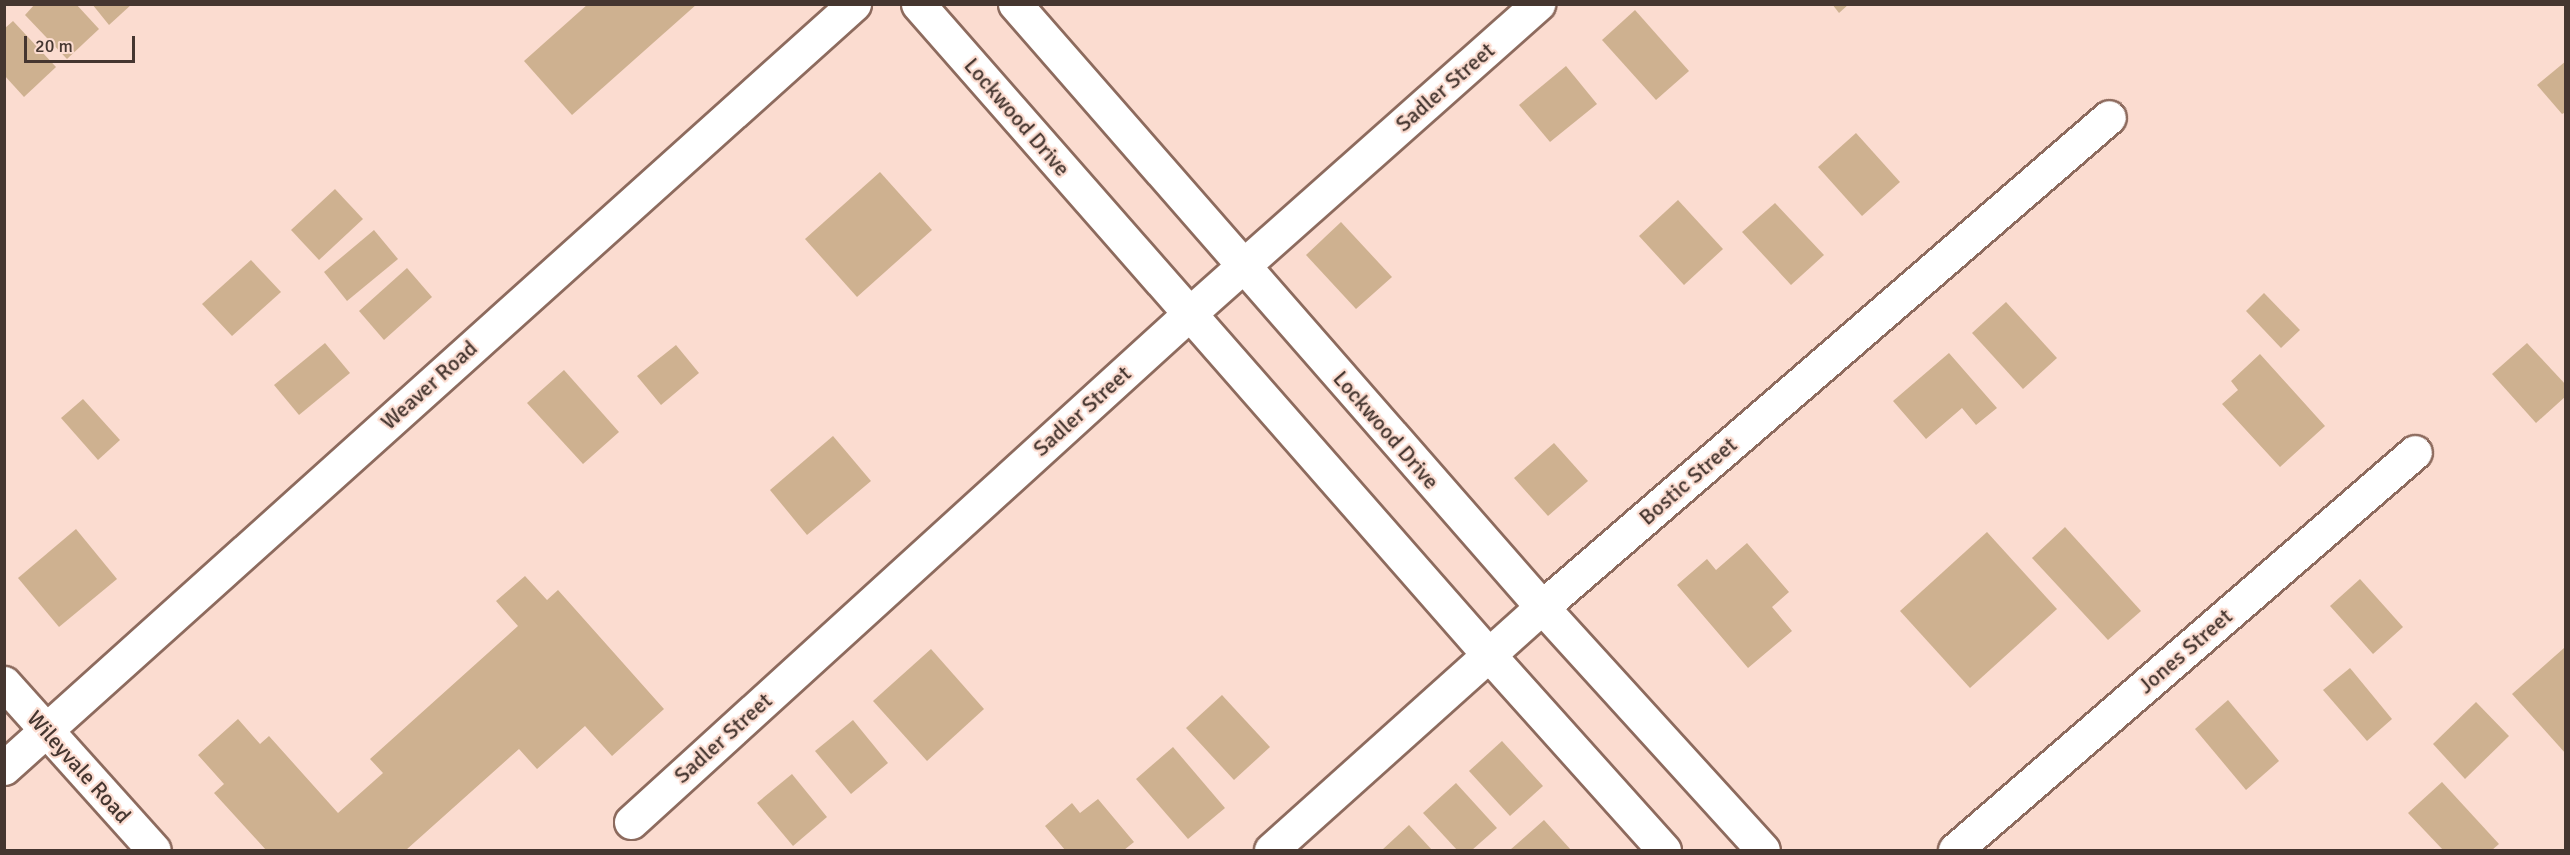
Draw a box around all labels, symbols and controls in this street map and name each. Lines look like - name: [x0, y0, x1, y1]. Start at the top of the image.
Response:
- scale bar: [27, 24, 138, 62]
- text: 20 m: [35, 35, 73, 57]
- street label: Sadler Street: [1390, 37, 1500, 137]
- street label: Lockwood Drive: [959, 53, 1075, 181]
- street label: Weaver Road: [375, 335, 483, 435]
- street label: Sadler Street: [1028, 360, 1136, 462]
- street label: Lockwood Drive: [1328, 366, 1444, 494]
- street label: Bostic Street: [1634, 431, 1742, 531]
- street label: Jones Street: [2133, 603, 2237, 699]
- street label: Sadler Street: [669, 687, 777, 789]
- street label: Wileyvale Road: [22, 705, 136, 829]

